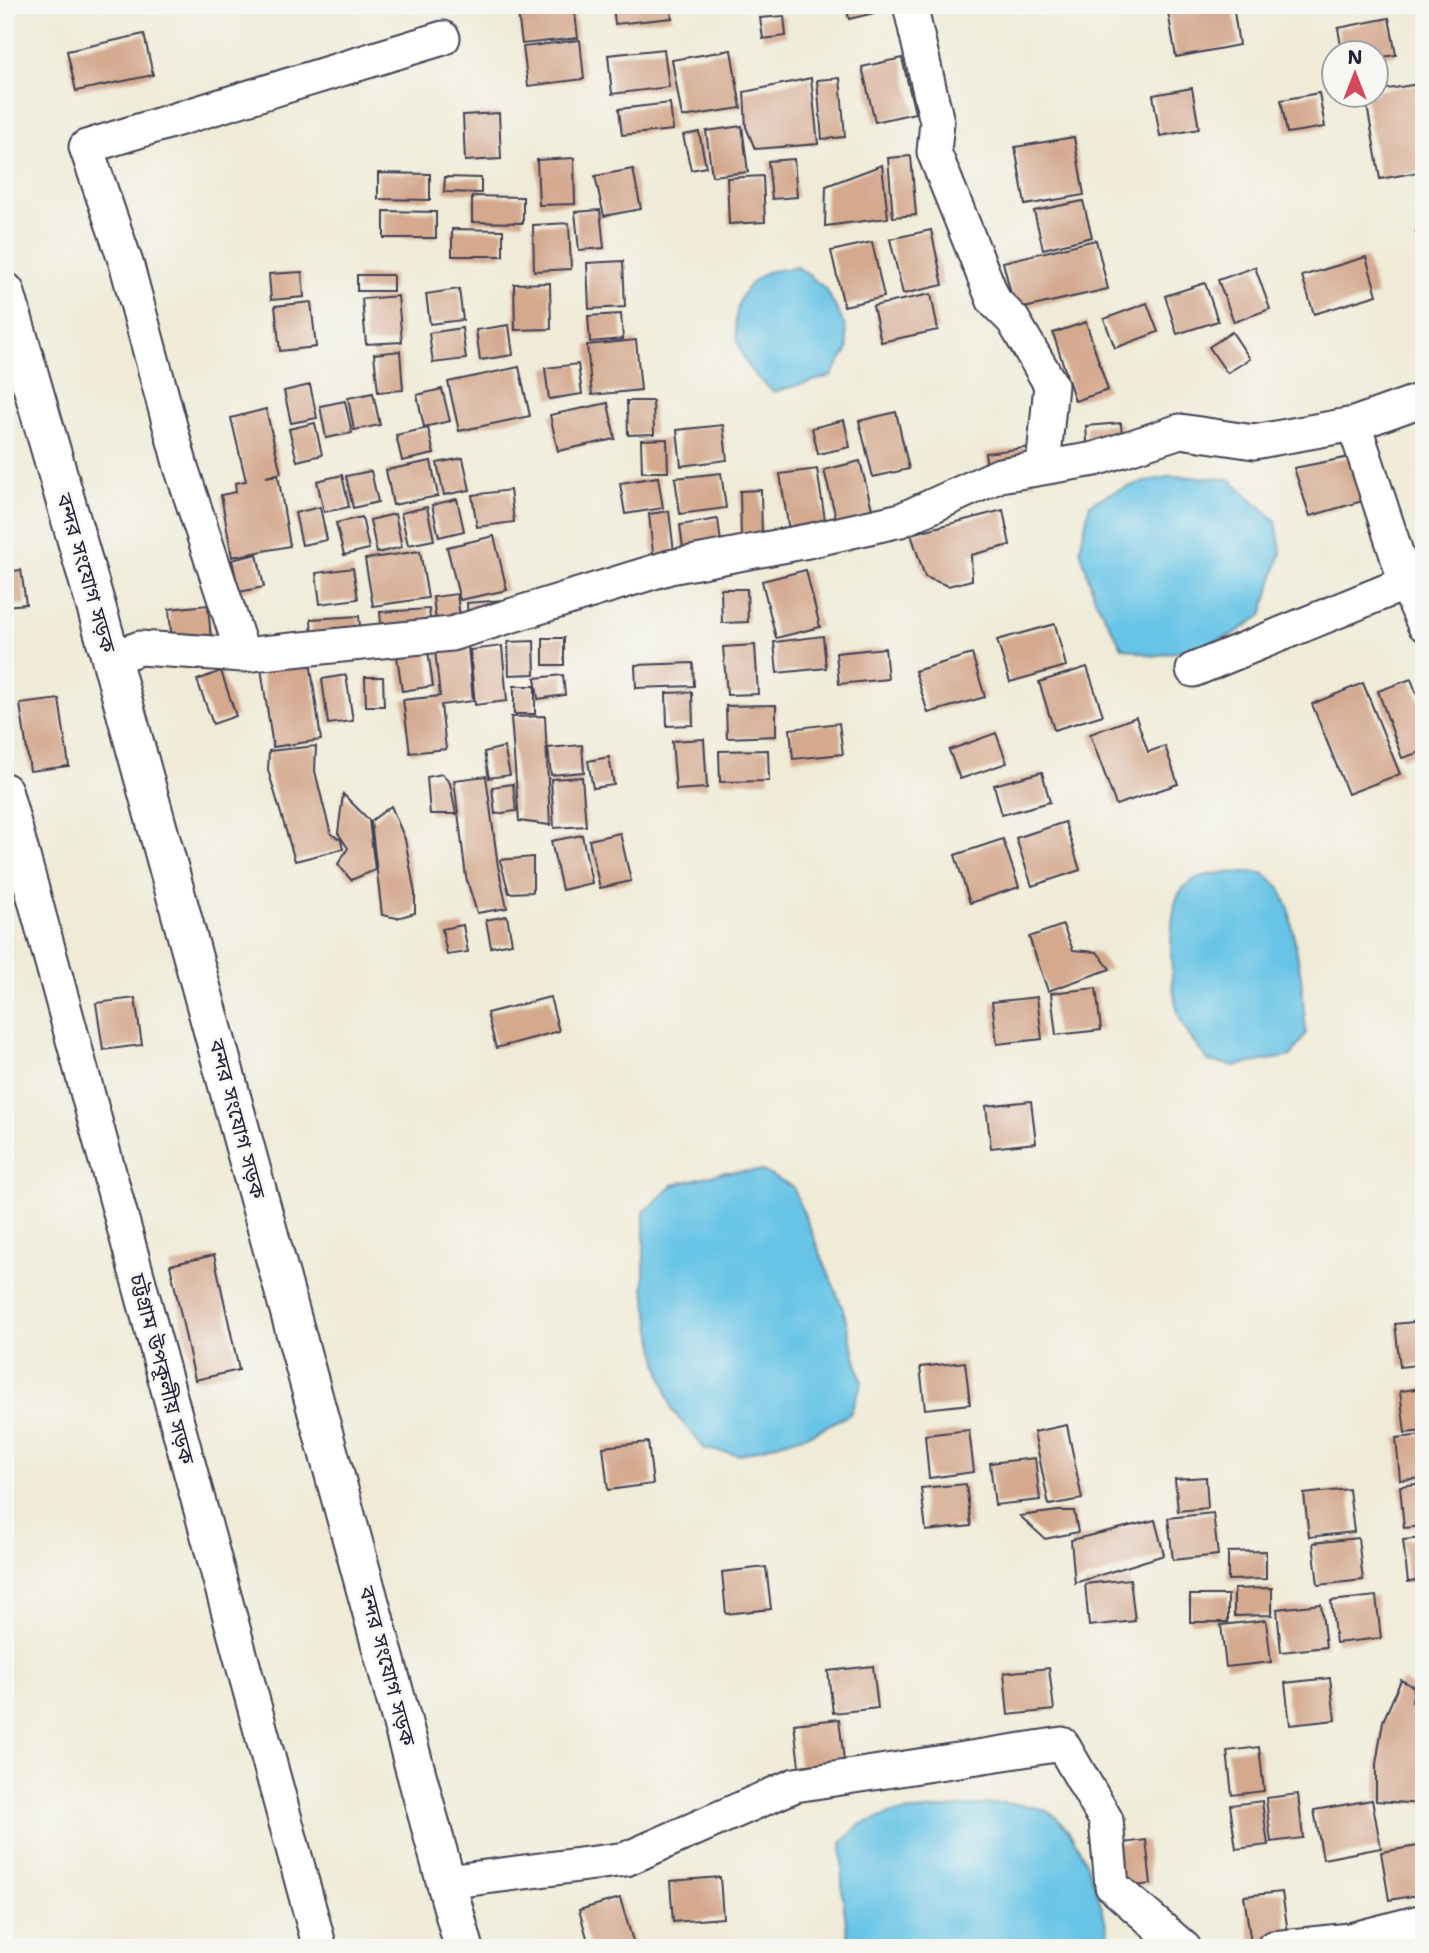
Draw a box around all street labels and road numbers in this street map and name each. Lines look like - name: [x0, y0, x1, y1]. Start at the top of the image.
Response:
- street label: বন্দর সংযোগ সড়ক: [50, 489, 122, 657]
- street label: বন্দর সংযোগ সড়ক: [202, 1035, 272, 1203]
- street label: চট্টগ্রাম উপকূলীয় সড়ক: [123, 1270, 201, 1469]
- street label: বন্দর সংযোগ সড়ক: [352, 1582, 422, 1750]

